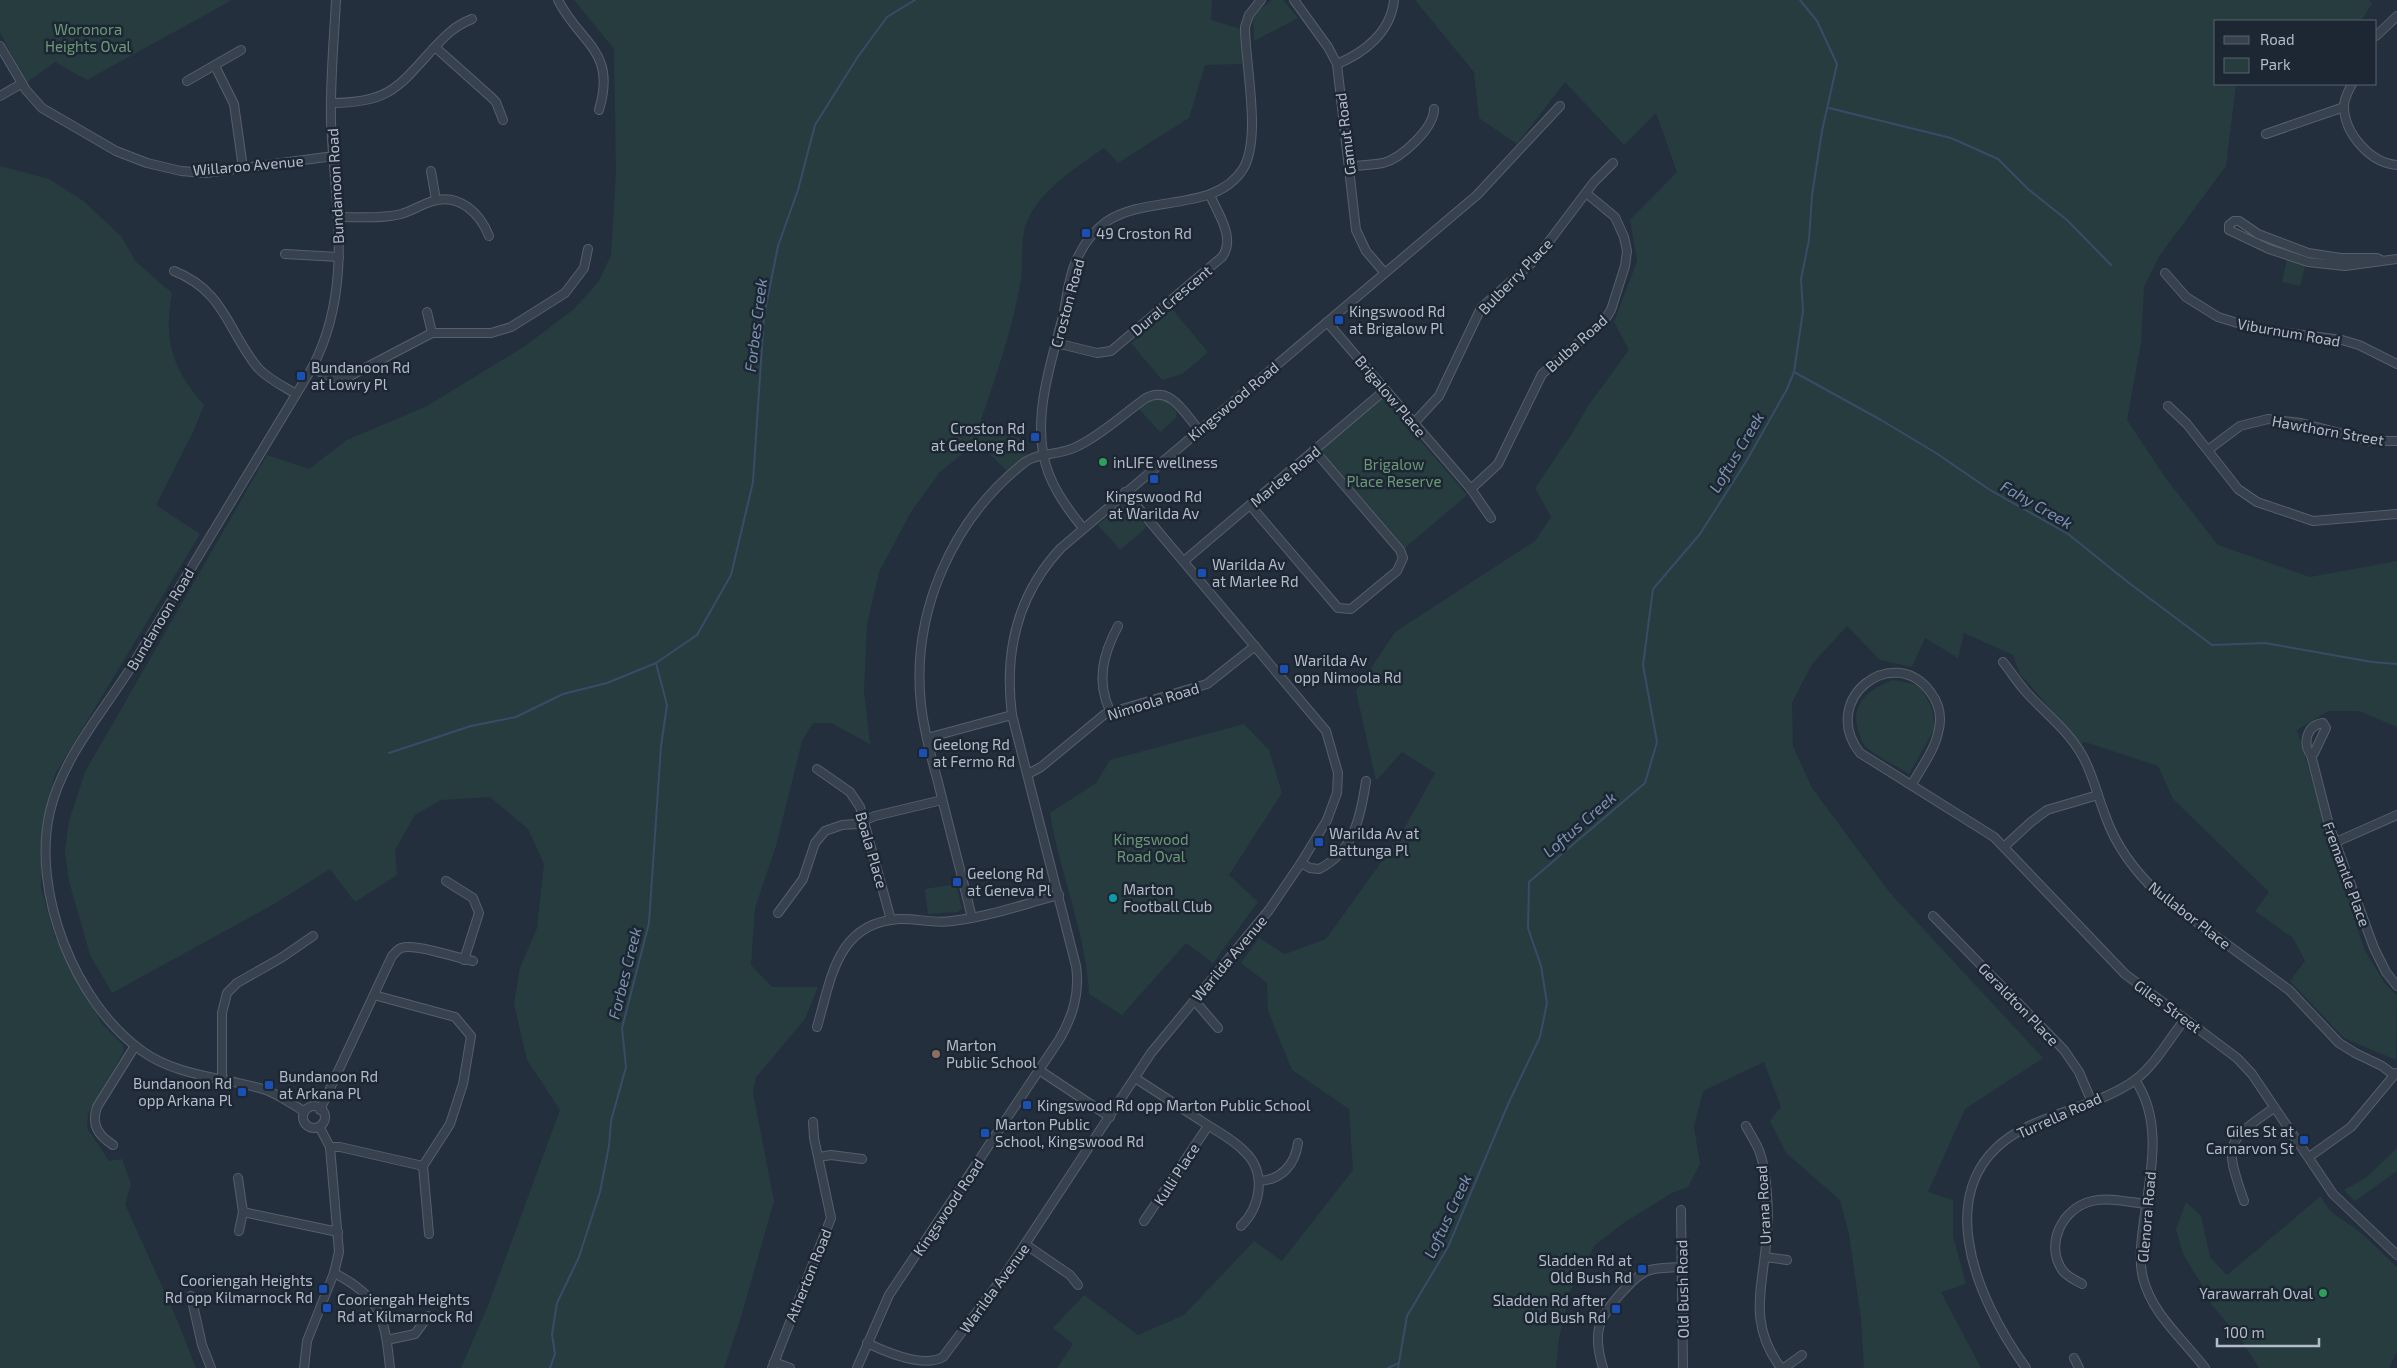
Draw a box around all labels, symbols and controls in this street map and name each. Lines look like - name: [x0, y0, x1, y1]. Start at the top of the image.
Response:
- park label: Woronora Heights Oval: [45, 20, 132, 55]
- legend: [2214, 20, 2377, 85]
- text: Road: [2260, 30, 2295, 48]
- text: Park: [2260, 55, 2291, 73]
- street label: Gamut Road: [1331, 92, 1359, 176]
- street label: Bundanoon Road: [323, 128, 347, 244]
- street label: Willaroo Avenue: [192, 151, 304, 179]
- place label: 49 Croston Rd: [1096, 224, 1192, 242]
- marker: 49 Croston Rd: [1080, 227, 1092, 239]
- street label: Bulberry Place: [1474, 234, 1556, 318]
- street label: Croston Road: [1046, 257, 1088, 349]
- street label: Dural Crescent: [1127, 261, 1215, 339]
- water label: Forbes Creek: [740, 277, 770, 373]
- place label: Kingswood Rd at Brigalow Pl: [1349, 302, 1445, 337]
- street label: Bulba Road: [1541, 311, 1611, 375]
- marker: Kingswood Rd at Brigalow Pl: [1333, 314, 1345, 326]
- street label: Viburnum Road: [2236, 314, 2342, 350]
- street label: Brigalow Place: [1352, 352, 1430, 440]
- place label: Bundanoon Rd at Lowry Pl: [311, 358, 410, 393]
- street label: Kingswood Road: [1184, 358, 1282, 444]
- marker: Bundanoon Rd at Lowry Pl: [295, 370, 307, 382]
- water label: Loftus Creek: [1705, 408, 1767, 496]
- street label: Hawthorn Street: [2271, 411, 2386, 449]
- place label: Croston Rd at Geelong Rd: [931, 419, 1025, 454]
- marker: Croston Rd at Geelong Rd: [1029, 431, 1041, 443]
- street label: Marlee Road: [1246, 442, 1324, 510]
- place label: inLIFE wellness: [1113, 453, 1218, 471]
- park label: Brigalow Place Reserve: [1346, 455, 1442, 490]
- marker: inLIFE wellness: [1097, 456, 1109, 468]
- marker: Kingswood Rd at Warilda Av: [1148, 473, 1160, 485]
- water label: Fahy Creek: [1997, 476, 2076, 533]
- place label: Kingswood Rd at Warilda Av: [1106, 487, 1202, 522]
- place label: Warilda Av at Marlee Rd: [1212, 555, 1298, 590]
- street label: Bundanoon Road: [122, 565, 198, 673]
- marker: Warilda Av at Marlee Rd: [1196, 567, 1208, 579]
- place label: Warilda Av opp Nimoola Rd: [1294, 651, 1402, 686]
- marker: Warilda Av opp Nimoola Rd: [1278, 663, 1290, 675]
- street label: Nimoola Road: [1105, 678, 1201, 724]
- place label: Geelong Rd at Fermo Rd: [933, 735, 1015, 770]
- marker: Geelong Rd at Fermo Rd: [917, 747, 929, 759]
- water label: Loftus Creek: [1539, 787, 1619, 861]
- street label: Boala Place: [852, 810, 892, 890]
- street label: Fremantle Place: [2320, 819, 2374, 929]
- place label: Warilda Av at Battunga Pl: [1329, 824, 1420, 859]
- park label: Kingswood Road Oval: [1113, 830, 1189, 865]
- marker: Warilda Av at Battunga Pl: [1313, 836, 1325, 848]
- place label: Geelong Rd at Geneva Pl: [967, 864, 1052, 899]
- marker: Geelong Rd at Geneva Pl: [951, 876, 963, 888]
- street label: Nullabor Place: [2145, 877, 2235, 953]
- place label: Marton Football Club: [1123, 880, 1212, 915]
- marker: Marton Football Club: [1107, 892, 1119, 904]
- street label: Warilda Avenue: [1188, 911, 1270, 1005]
- water label: Forbes Creek: [603, 925, 645, 1021]
- street label: Geraldton Place: [1975, 959, 2063, 1049]
- street label: Giles Street: [2131, 976, 2205, 1036]
- place label: Marton Public School: [946, 1036, 1037, 1071]
- marker: Marton Public School: [930, 1048, 942, 1060]
- place label: Bundanoon Rd at Arkana Pl: [279, 1067, 378, 1102]
- place label: Bundanoon Rd opp Arkana Pl: [133, 1074, 233, 1109]
- marker: Bundanoon Rd at Arkana Pl: [263, 1079, 275, 1091]
- marker: Bundanoon Rd opp Arkana Pl: [236, 1086, 248, 1098]
- street label: Turrella Road: [2014, 1088, 2104, 1142]
- place label: Kingswood Rd opp Marton Public School: [1037, 1096, 1311, 1114]
- marker: Kingswood Rd opp Marton Public School: [1021, 1099, 1033, 1111]
- place label: Marton Public School, Kingswood Rd: [995, 1115, 1144, 1150]
- place label: Giles St at Carnarvon St: [2206, 1122, 2294, 1157]
- marker: Marton Public School, Kingswood Rd: [979, 1127, 991, 1139]
- marker: Giles St at Carnarvon St: [2298, 1134, 2310, 1146]
- street label: Kulli Place: [1149, 1140, 1203, 1208]
- street label: Kingswood Road: [909, 1155, 987, 1259]
- street label: Urana Road: [1752, 1165, 1774, 1245]
- water label: Loftus Creek: [1419, 1171, 1475, 1261]
- street label: Glenora Road: [2133, 1171, 2159, 1263]
- street label: Atherton Road: [781, 1226, 835, 1324]
- street label: Warilda Avenue: [955, 1240, 1033, 1336]
- street label: Old Bush Road: [1672, 1240, 1692, 1338]
- place label: Sladden Rd at Old Bush Rd: [1538, 1251, 1632, 1286]
- marker: Sladden Rd at Old Bush Rd: [1636, 1263, 1648, 1275]
- place label: Cooriengah Heights Rd opp Kilmarnock Rd: [165, 1271, 313, 1306]
- marker: Cooriengah Heights Rd opp Kilmarnock Rd: [317, 1283, 329, 1295]
- place label: Yarawarrah Oval: [2199, 1284, 2314, 1302]
- marker: Yarawarrah Oval: [2317, 1287, 2329, 1299]
- place label: Cooriengah Heights Rd at Kilmarnock Rd: [337, 1290, 473, 1325]
- place label: Sladden Rd after Old Bush Rd: [1493, 1291, 1606, 1326]
- marker: Cooriengah Heights Rd at Kilmarnock Rd: [321, 1302, 333, 1314]
- marker: Sladden Rd after Old Bush Rd: [1610, 1303, 1622, 1315]
- scale bar: [2217, 1316, 2320, 1348]
- text: 100 m: [2224, 1323, 2265, 1341]

